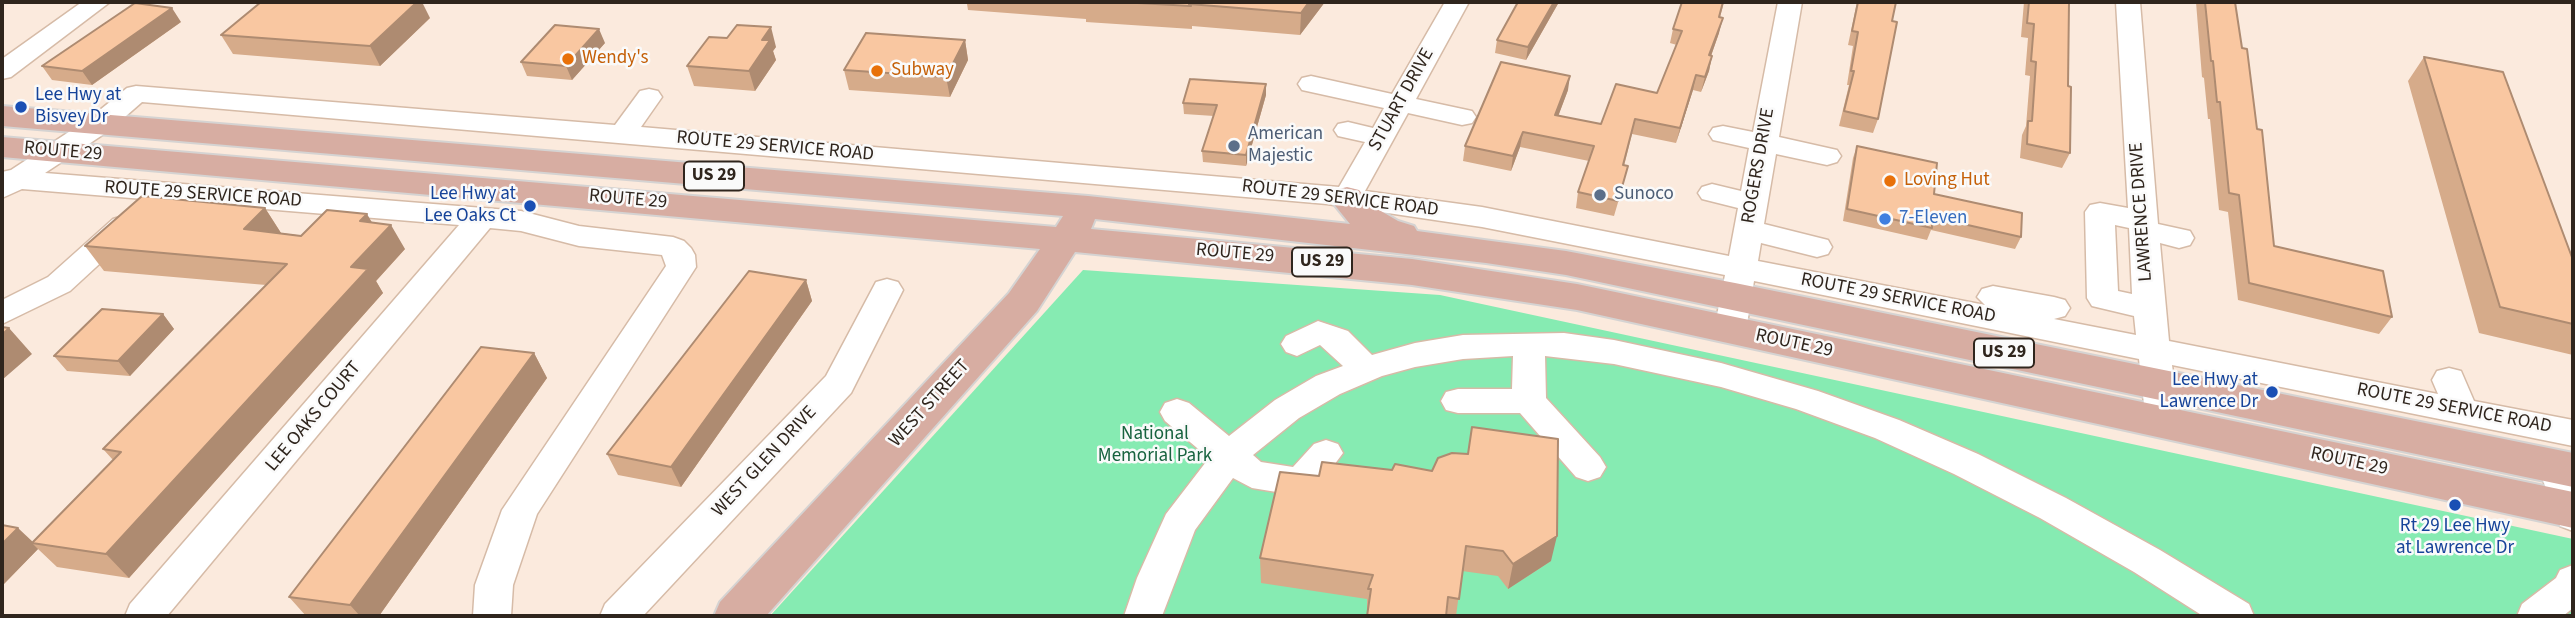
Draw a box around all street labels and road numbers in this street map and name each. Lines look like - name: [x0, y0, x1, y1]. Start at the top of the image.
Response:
- street label: STUART DRIVE: [1364, 45, 1440, 155]
- street label: ROGERS DRIVE: [1738, 106, 1780, 226]
- street label: ROUTE 29 SERVICE ROAD: [675, 127, 875, 167]
- street label: ROUTE 29: [23, 137, 103, 167]
- street label: LAWRENCE DRIVE: [2126, 142, 2158, 282]
- road number: US 29: [684, 162, 744, 190]
- street label: ROUTE 29 SERVICE ROAD: [1240, 176, 1440, 222]
- street label: ROUTE 29 SERVICE ROAD: [103, 177, 303, 213]
- street label: ROUTE 29: [588, 185, 668, 215]
- street label: ROUTE 29: [1195, 239, 1275, 269]
- road number: US 29: [1292, 248, 1352, 276]
- street label: ROUTE 29 SERVICE ROAD: [1799, 269, 1997, 329]
- street label: ROUTE 29: [1753, 325, 1835, 363]
- road number: US 29: [1974, 338, 2034, 368]
- street label: WEST STREET: [885, 356, 975, 452]
- street label: LEE OAKS COURT: [261, 357, 367, 477]
- street label: ROUTE 29 SERVICE ROAD: [2355, 379, 2553, 439]
- street label: WEST GLEN DRIVE: [708, 402, 822, 522]
- street label: ROUTE 29: [2308, 443, 2390, 481]

